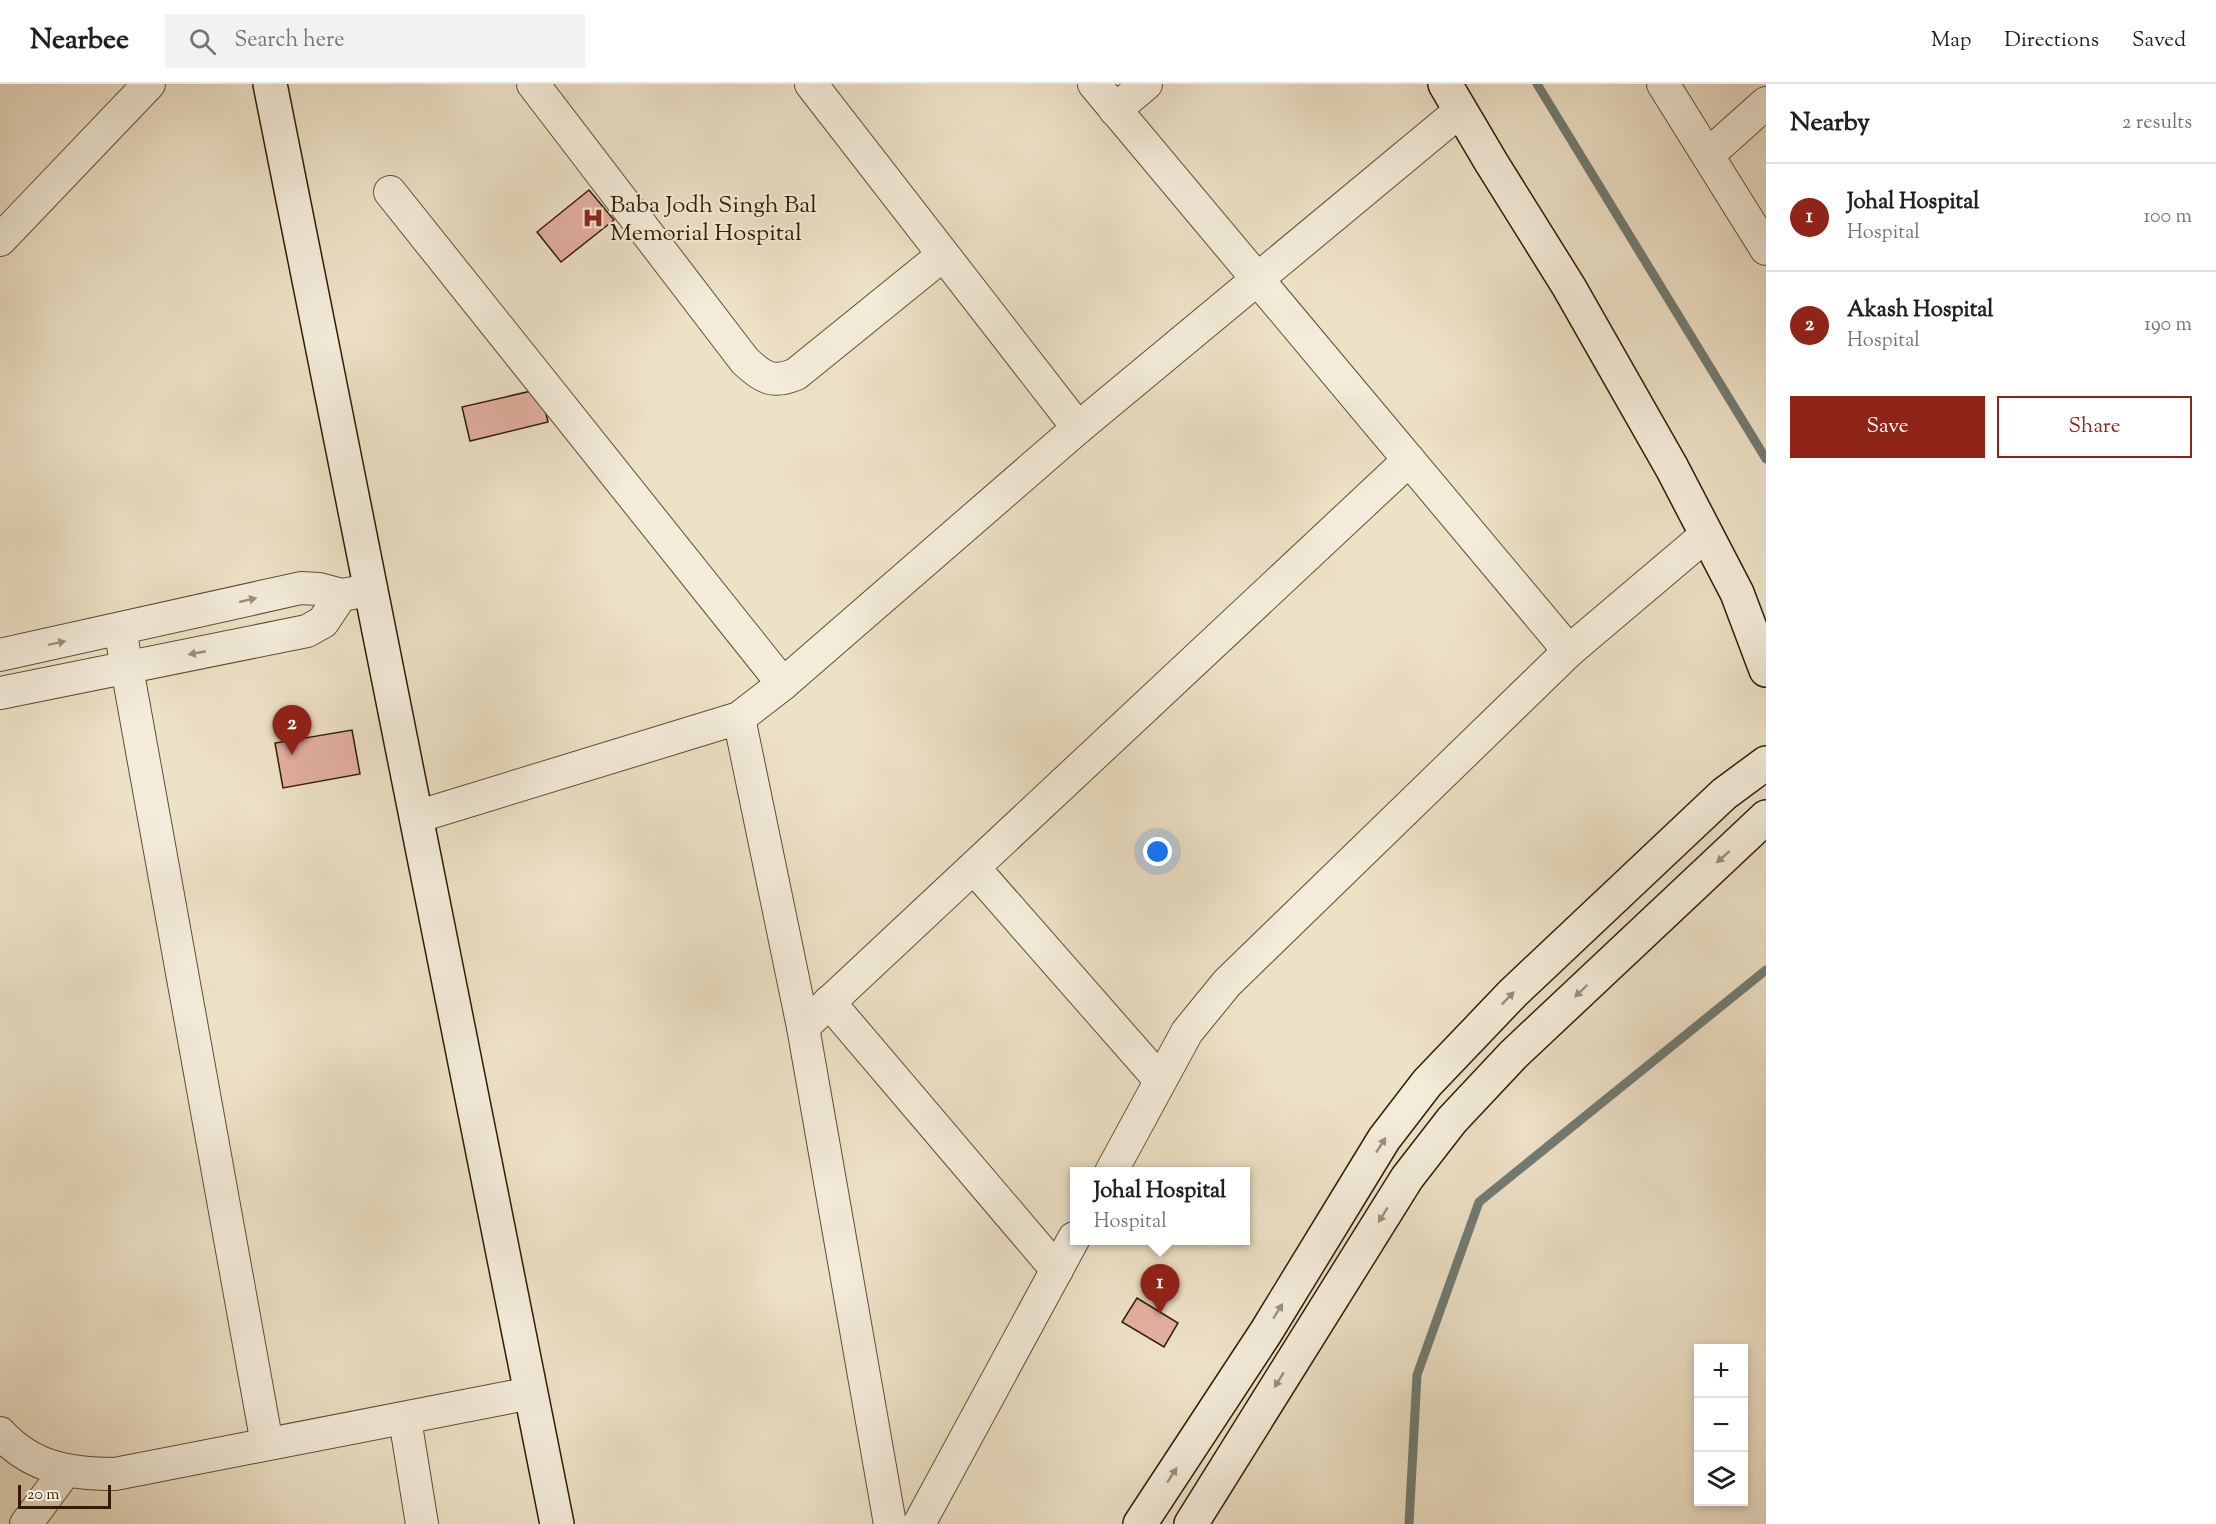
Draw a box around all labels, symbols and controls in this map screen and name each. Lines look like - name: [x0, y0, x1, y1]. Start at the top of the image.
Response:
- search box: [165, 14, 585, 68]
- text: Nearbee: [30, 21, 129, 61]
- icon: search: [186, 25, 219, 58]
- text: Search here: [234, 25, 345, 57]
- text: Map: [1931, 26, 1971, 56]
- text: Directions: [2004, 26, 2099, 56]
- text: Saved: [2132, 26, 2186, 56]
- text: Nearby: [1790, 105, 1870, 142]
- text: 2 results: [2122, 109, 2192, 138]
- text: Johal Hospital: [1847, 187, 1979, 219]
- place label: Baba Jodh Singh Bal Memorial Hospital: [610, 189, 817, 251]
- text: 1: [1806, 203, 1813, 232]
- text: 100 m: [2143, 203, 2192, 232]
- hospital icon: Baba Jodh Singh Bal Memorial Hospital: [581, 206, 605, 230]
- text: Hospital: [1847, 219, 1920, 248]
- text: Akash Hospital: [1847, 295, 1993, 327]
- text: 2: [1805, 311, 1814, 340]
- text: 190 m: [2144, 311, 2192, 340]
- text: Hospital: [1847, 327, 1920, 356]
- button: Save: [1790, 396, 1985, 458]
- button: Share: [1997, 396, 2192, 458]
- one-way arrow: [238, 595, 257, 605]
- one-way arrow: [48, 637, 66, 647]
- one-way arrow: [187, 649, 206, 658]
- pin: 2: [272, 706, 312, 755]
- your location: [1143, 837, 1172, 866]
- one-way arrow: [1715, 850, 1730, 864]
- one-way arrow: [1574, 984, 1589, 998]
- one-way arrow: [1501, 991, 1515, 1006]
- one-way arrow: [1375, 1137, 1386, 1154]
- popup: [1070, 1167, 1250, 1245]
- text: Johal Hospital: [1094, 1176, 1226, 1208]
- one-way arrow: [1378, 1207, 1389, 1223]
- text: Hospital: [1094, 1208, 1167, 1237]
- pin: 1: [1140, 1264, 1180, 1314]
- one-way arrow: [1273, 1303, 1284, 1319]
- map controls: [1694, 1344, 1748, 1506]
- button: +: [1694, 1344, 1748, 1398]
- one-way arrow: [1274, 1372, 1285, 1388]
- button: −: [1694, 1398, 1748, 1452]
- button: layers: [1694, 1452, 1748, 1506]
- one-way arrow: [1167, 1467, 1178, 1483]
- scale bar: [18, 1482, 111, 1510]
- text: 20 m: [27, 1484, 60, 1507]

